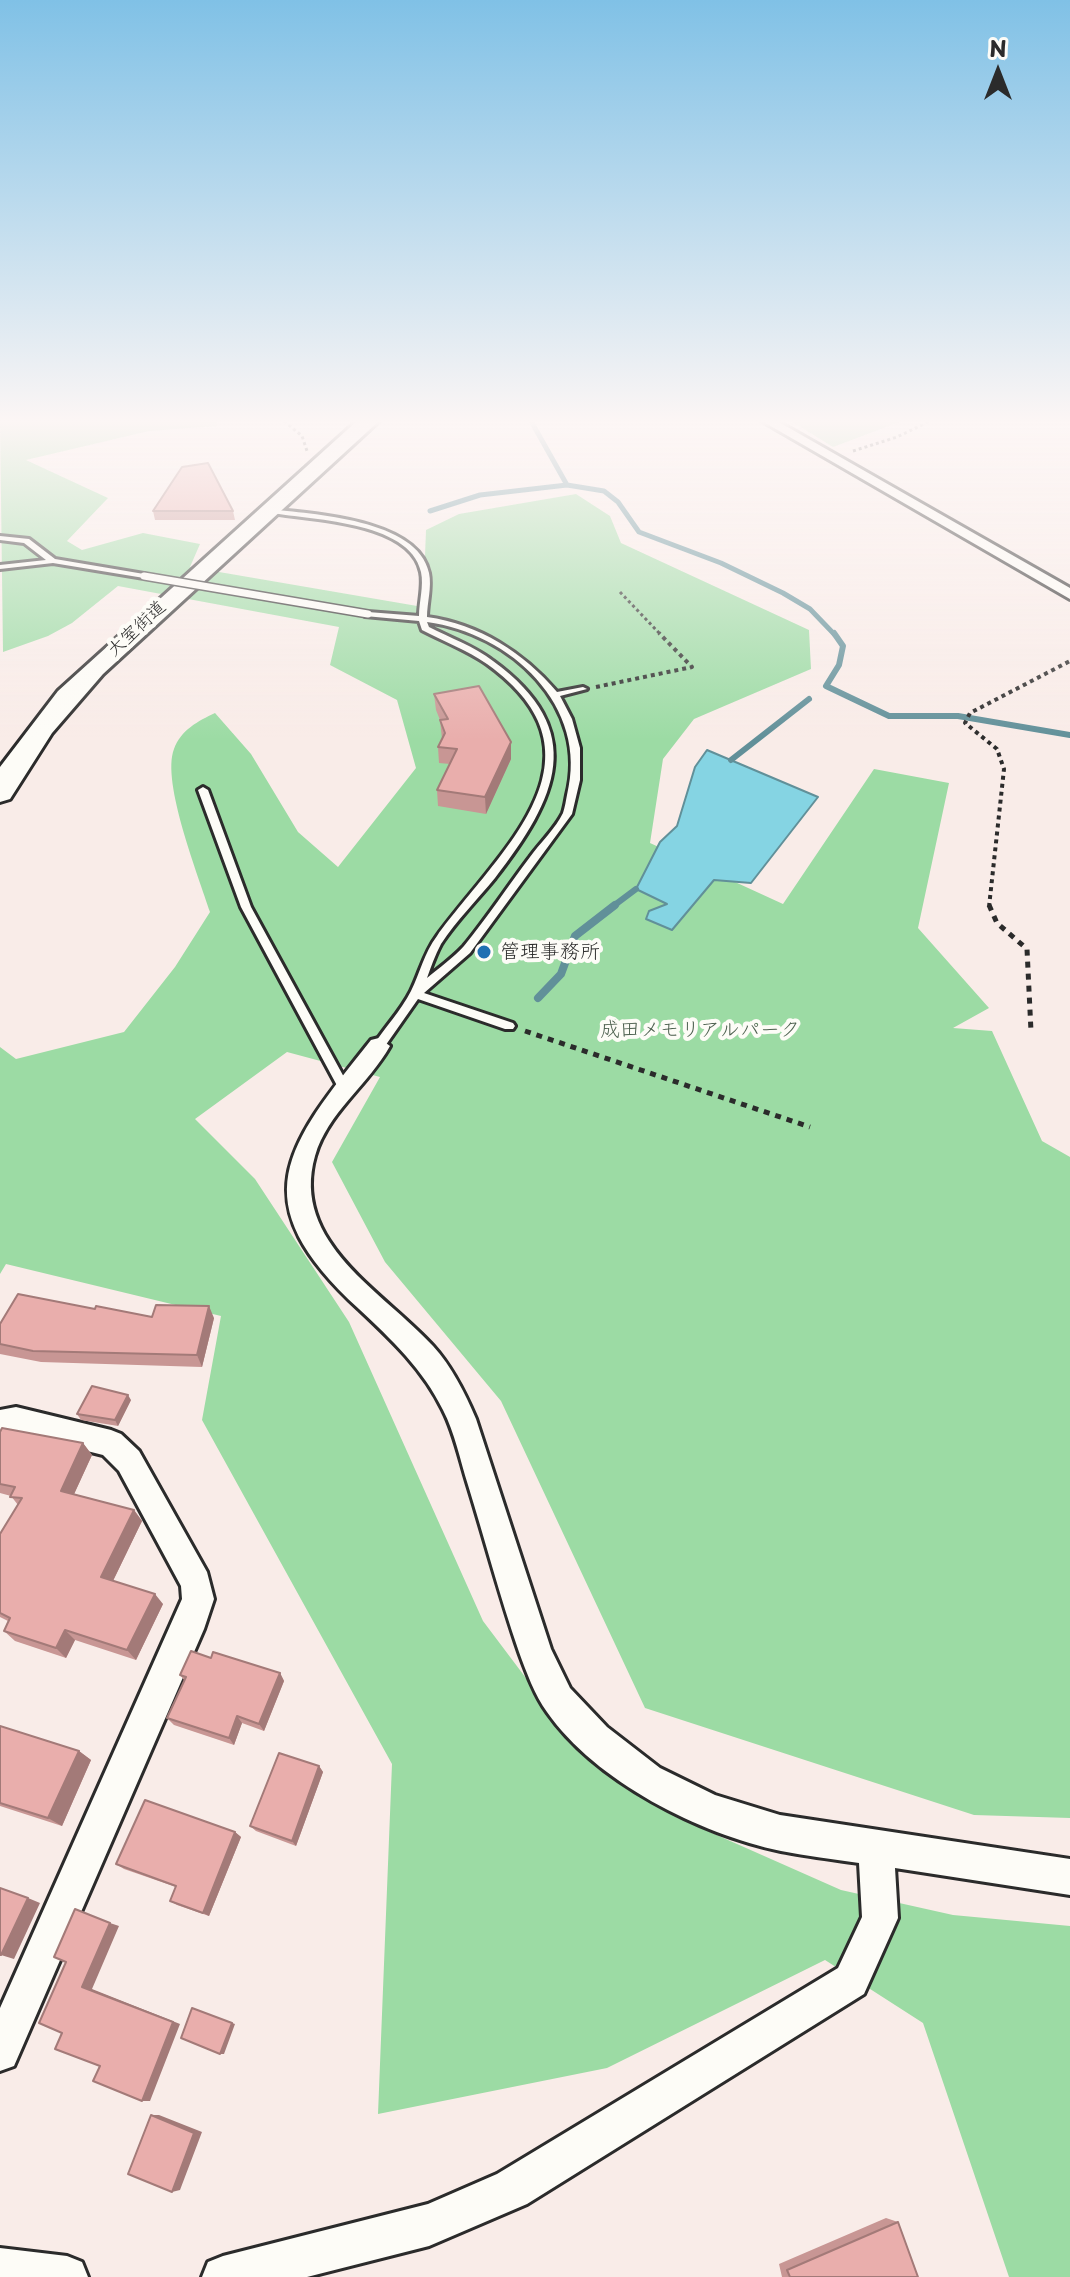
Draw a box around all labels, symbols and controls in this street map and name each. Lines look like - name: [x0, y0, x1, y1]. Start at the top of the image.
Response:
- text: N: [989, 31, 1007, 64]
- north arrow: [958, 32, 1038, 112]
- street label: 大室街道: [103, 597, 171, 661]
- place label: 管理事務所: [500, 940, 600, 964]
- marker: 管理事務所: [475, 943, 493, 961]
- park label: 成田メモリアルパーク: [600, 1018, 800, 1042]

